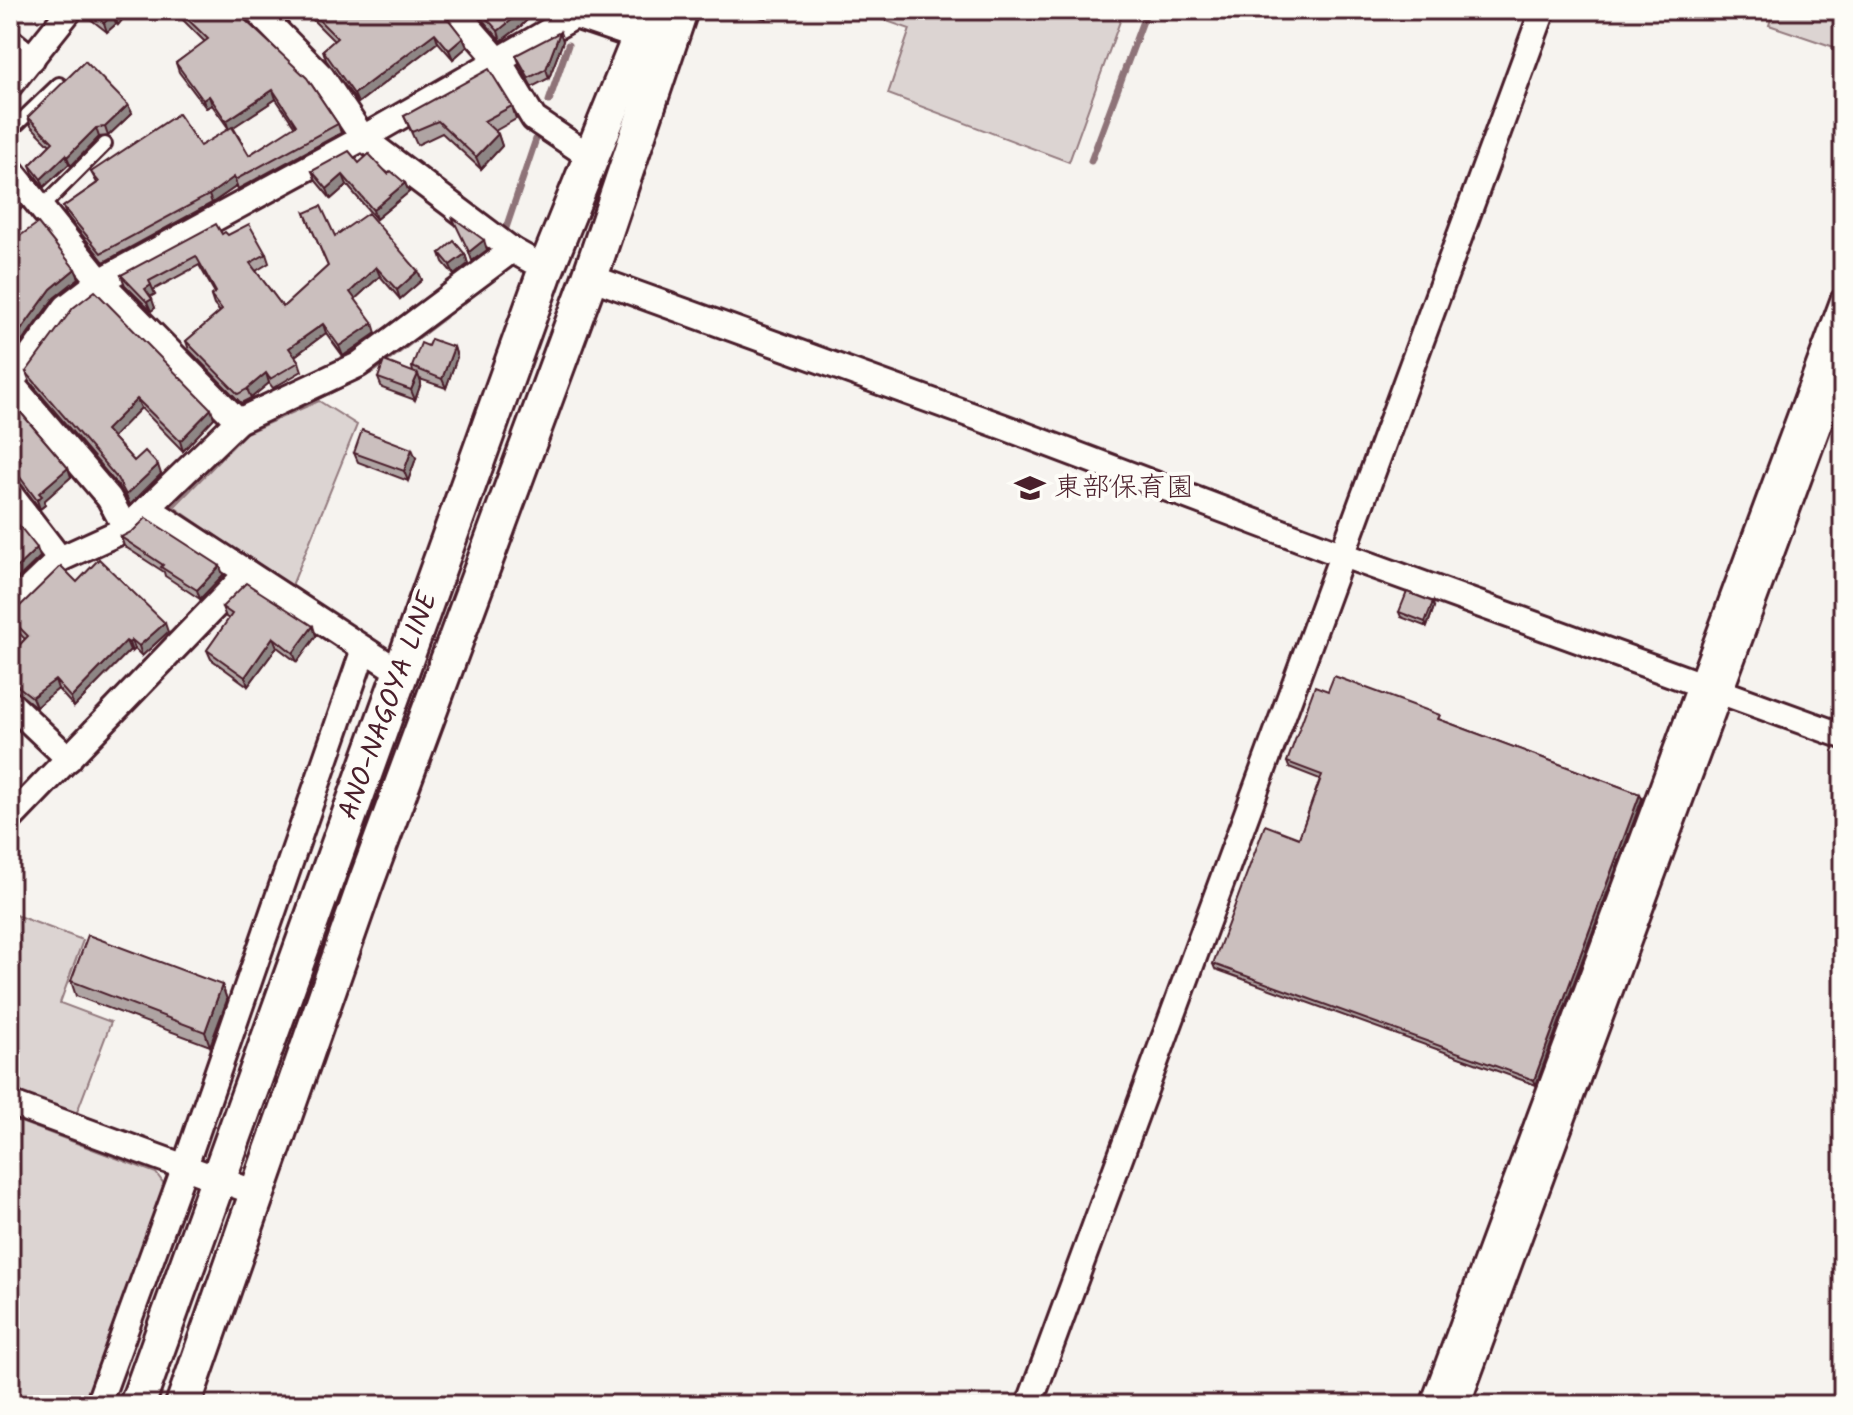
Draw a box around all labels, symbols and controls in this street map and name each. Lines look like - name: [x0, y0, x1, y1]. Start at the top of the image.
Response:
- place label: 東部保育園: [1054, 466, 1194, 511]
- school or university icon: 東部保育園: [1013, 471, 1047, 505]
- street label: ANO-NAGOYA LINE: [327, 585, 451, 826]

